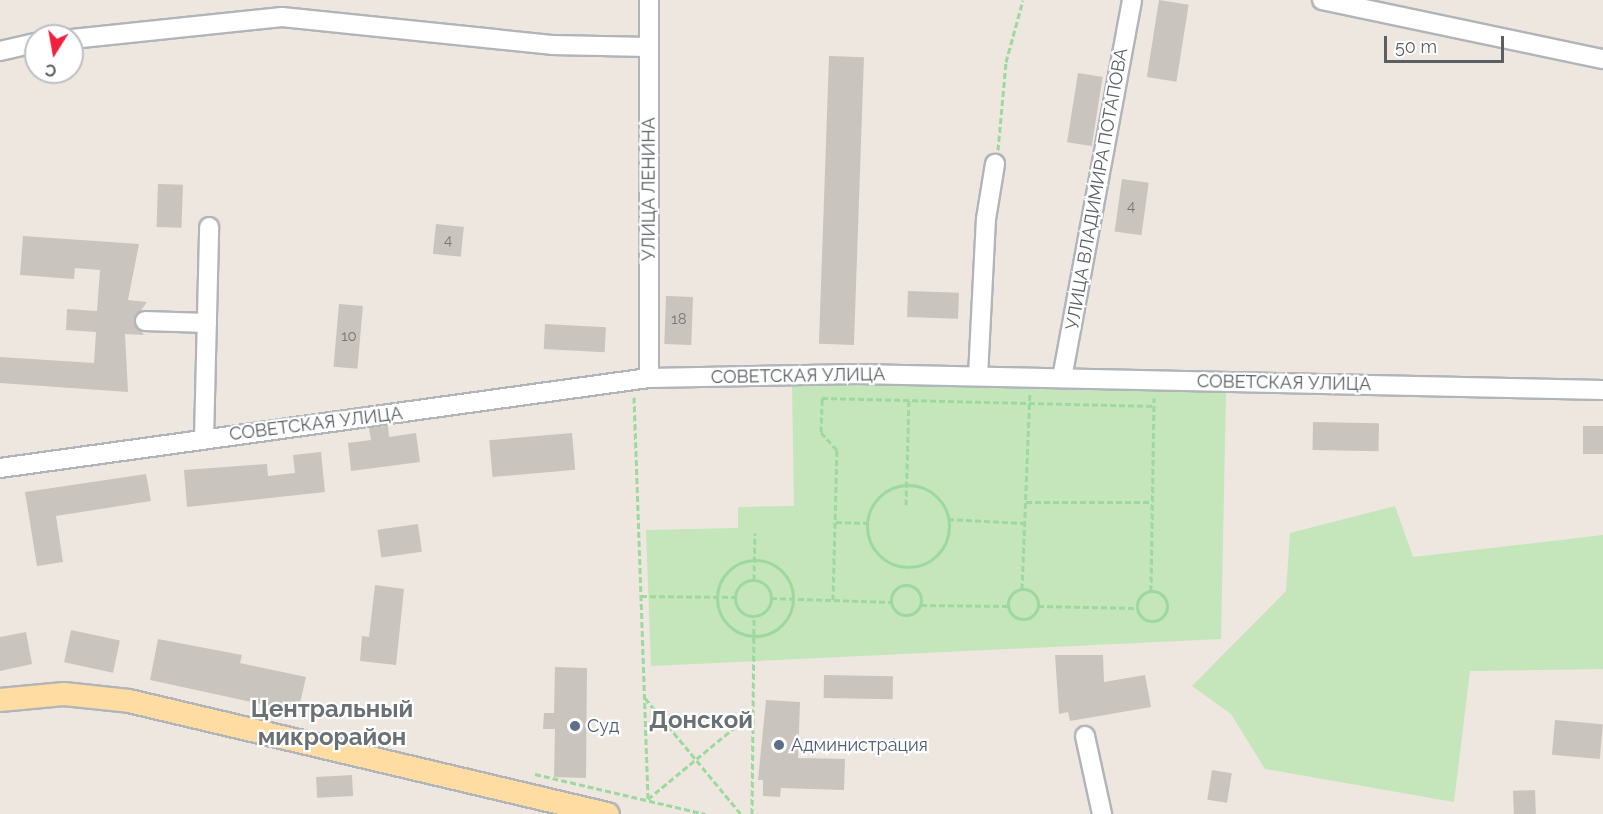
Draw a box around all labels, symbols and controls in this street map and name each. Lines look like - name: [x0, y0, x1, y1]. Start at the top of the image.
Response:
- north arrow: [24, 24, 84, 84]
- scale bar: [1387, 24, 1507, 62]
- text: 50 m: [1395, 36, 1437, 57]
- street label: УЛИЦА ВЛАДИМИРА ПОТАПОВА: [1061, 46, 1133, 332]
- text: С: [44, 60, 58, 81]
- street label: УЛИЦА ЛЕНИНА: [638, 117, 660, 261]
- house number: 4: [1127, 198, 1135, 216]
- house number: 4: [444, 232, 452, 250]
- house number: 18: [671, 311, 687, 329]
- house number: 10: [341, 328, 357, 346]
- street label: СОВЕТСКАЯ УЛИЦА: [711, 364, 885, 388]
- street label: СОВЕТСКАЯ УЛИЦА: [1197, 371, 1371, 395]
- street label: СОВЕТСКАЯ УЛИЦА: [228, 403, 404, 445]
- district label: Центральный микрорайон: [251, 695, 413, 751]
- district label: Донской: [649, 706, 753, 734]
- place label: Суд: [587, 715, 620, 737]
- marker: Суд: [568, 719, 582, 733]
- place label: Администрация: [791, 734, 928, 756]
- marker: Администрация: [772, 738, 786, 752]

